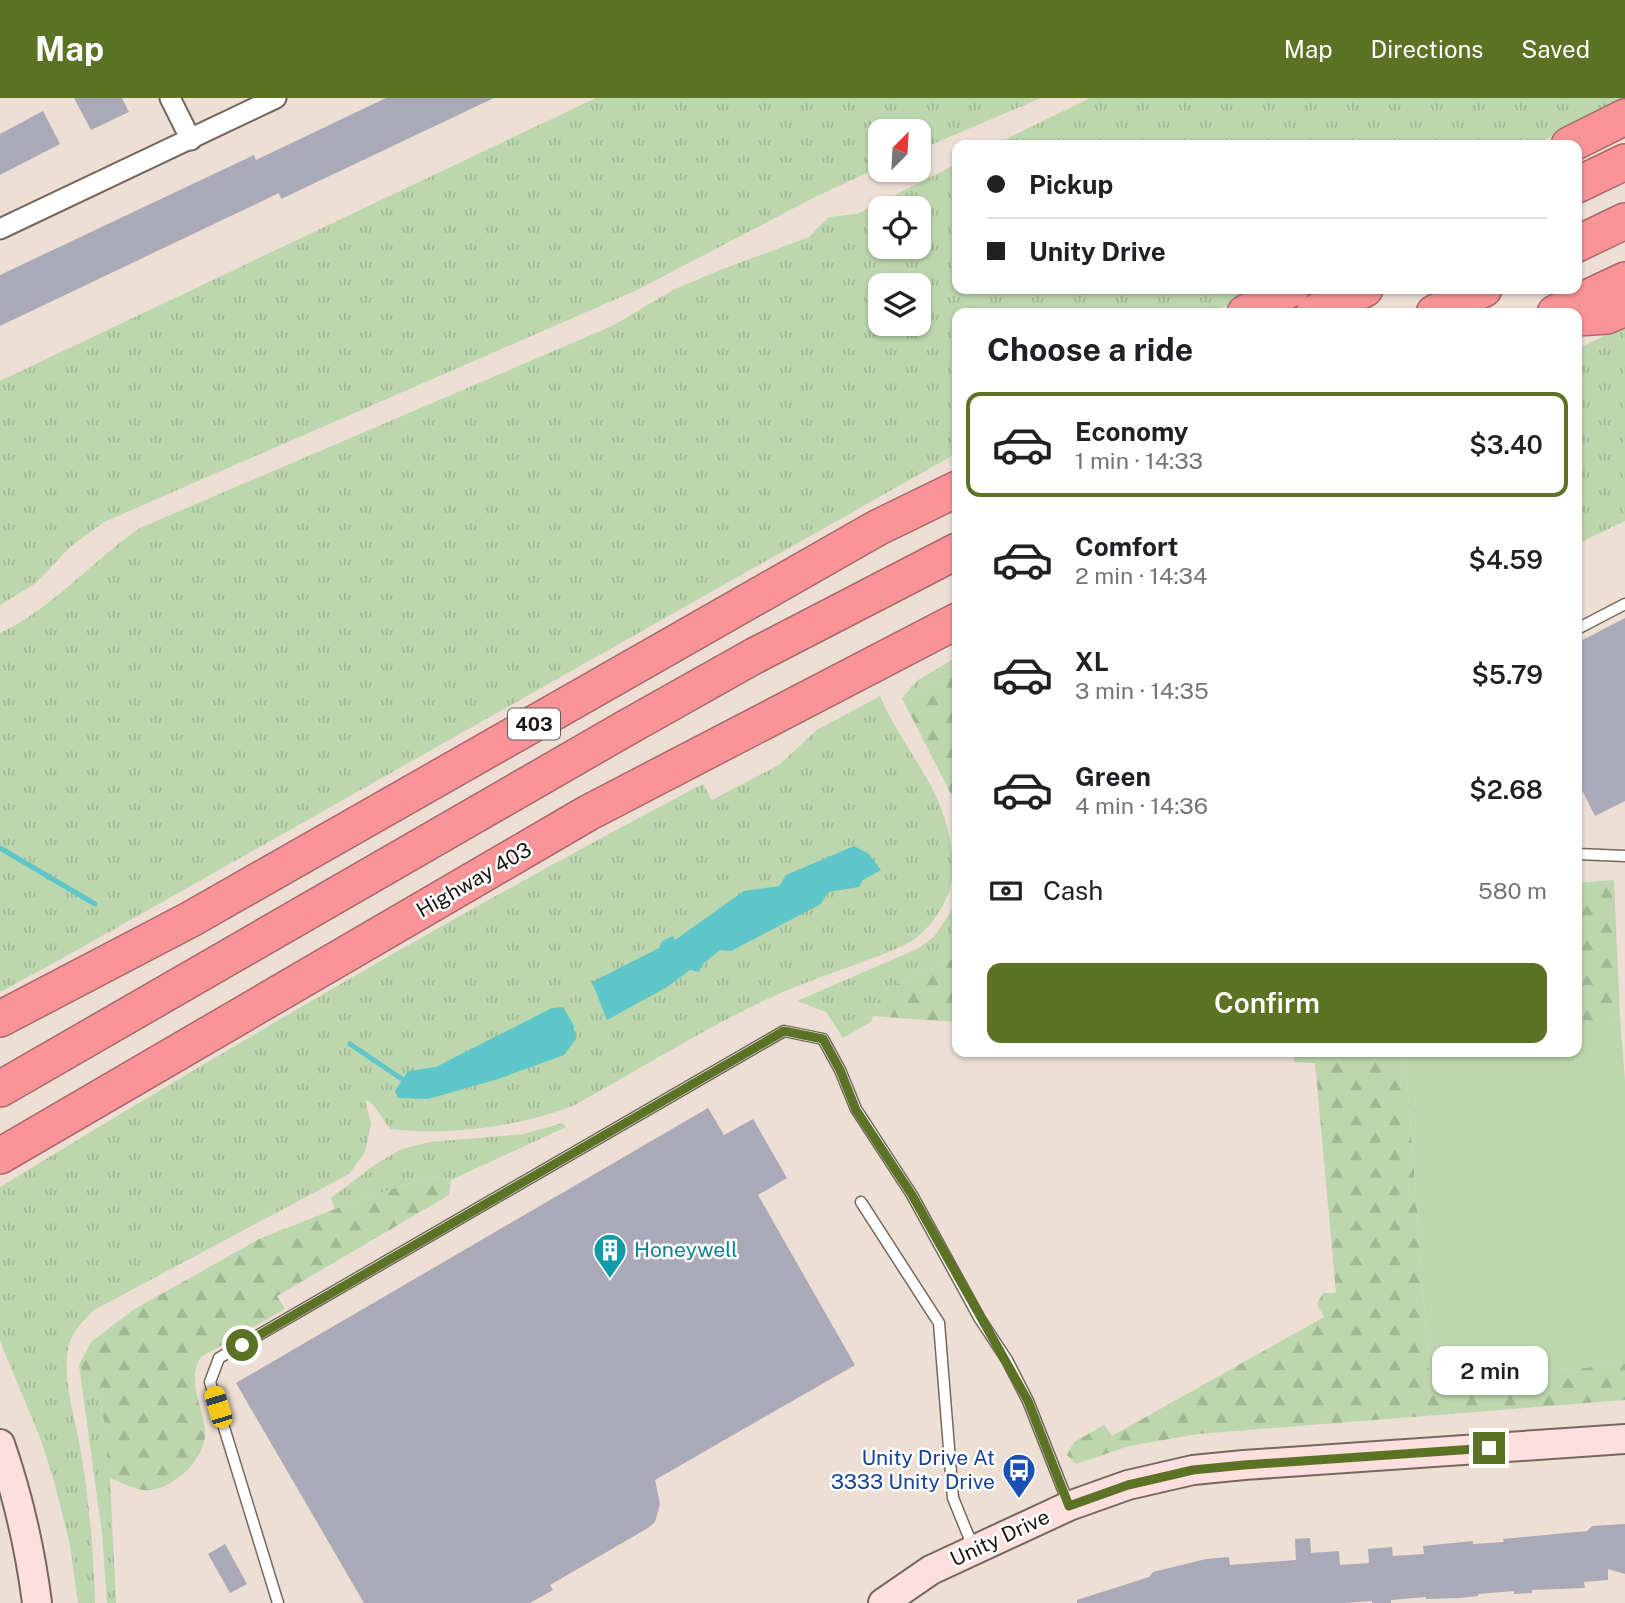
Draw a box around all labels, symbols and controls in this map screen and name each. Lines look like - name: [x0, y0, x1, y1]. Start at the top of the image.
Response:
- text: Map: [35, 30, 104, 68]
- text: Map: [1284, 35, 1333, 63]
- text: Directions: [1371, 35, 1483, 63]
- text: Saved: [1521, 35, 1590, 63]
- north arrow: [868, 119, 931, 182]
- map controls: [868, 119, 931, 336]
- text: Pickup: [1029, 169, 1113, 200]
- button: locate: [868, 196, 931, 259]
- text: Unity Drive: [1029, 236, 1166, 267]
- button: layers: [868, 273, 931, 336]
- text: Choose a ride: [987, 331, 1193, 368]
- icon: car: [991, 413, 1054, 476]
- text: Economy: [1075, 416, 1188, 447]
- text: $3.40: [1469, 429, 1543, 460]
- text: 1 min · 14:33: [1075, 447, 1203, 474]
- icon: car: [991, 528, 1054, 591]
- text: Comfort: [1075, 531, 1178, 562]
- text: $4.59: [1468, 544, 1543, 575]
- text: 2 min · 14:34: [1075, 562, 1208, 589]
- icon: car: [991, 643, 1054, 706]
- text: XL: [1075, 646, 1109, 677]
- text: $5.79: [1471, 659, 1543, 690]
- text: 3 min · 14:35: [1075, 677, 1209, 704]
- road number: 403: [508, 708, 560, 740]
- icon: car: [991, 758, 1054, 821]
- text: Green: [1075, 761, 1151, 792]
- text: $2.68: [1469, 774, 1543, 805]
- text: 4 min · 14:36: [1075, 792, 1208, 819]
- street label: Highway 403: [412, 837, 536, 923]
- icon: cash: [987, 872, 1025, 910]
- text: Cash: [1043, 875, 1103, 906]
- text: 580 m: [1478, 877, 1547, 904]
- button: Confirm: [987, 963, 1547, 1043]
- building icon: Honeywell: [591, 1231, 629, 1280]
- place label: Honeywell: [634, 1237, 738, 1262]
- route start: [226, 1329, 258, 1361]
- callout: 2 min: [1431, 1346, 1547, 1396]
- text: 2 min: [1460, 1357, 1520, 1384]
- car: [202, 1384, 235, 1430]
- route end: [1473, 1432, 1505, 1464]
- place label: Unity Drive At 3333 Unity Drive: [831, 1445, 995, 1494]
- bus stop icon: Unity Drive At 3333 Unity Drive: [1000, 1451, 1038, 1500]
- street label: Unity Drive: [946, 1504, 1053, 1571]

